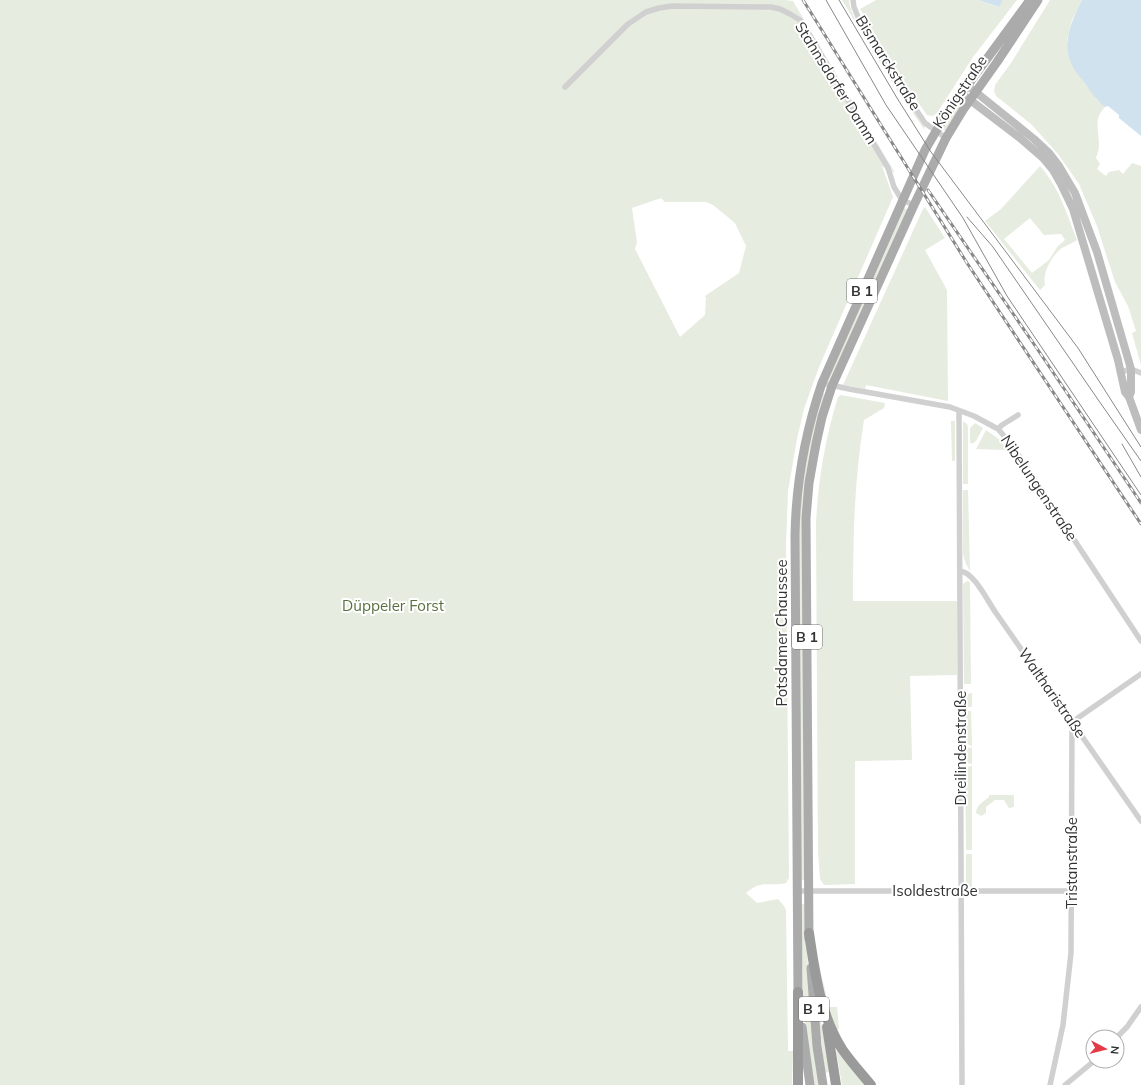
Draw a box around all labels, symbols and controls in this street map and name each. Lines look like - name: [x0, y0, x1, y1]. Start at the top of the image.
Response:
- street label: Bismarckstraße: [852, 12, 925, 114]
- street label: Stahnsdorfer Damm: [791, 18, 882, 148]
- street label: Königstraße: [928, 52, 991, 132]
- road number: B 1: [847, 279, 877, 303]
- street label: Nibelungenstraße: [997, 431, 1082, 544]
- street label: Potsdamer Chaussee: [772, 559, 791, 707]
- park label: Düppeler Forst: [342, 596, 444, 615]
- road number: B 1: [792, 625, 822, 649]
- street label: Waltharistraße: [1014, 644, 1090, 741]
- street label: Dreilindenstraße: [951, 691, 970, 805]
- street label: Tristanstraße: [1062, 817, 1081, 909]
- street label: Isoldestraße: [892, 881, 978, 900]
- road number: B 1: [799, 997, 829, 1021]
- north arrow: [1085, 1029, 1125, 1069]
- text: N: [1107, 1045, 1122, 1055]

